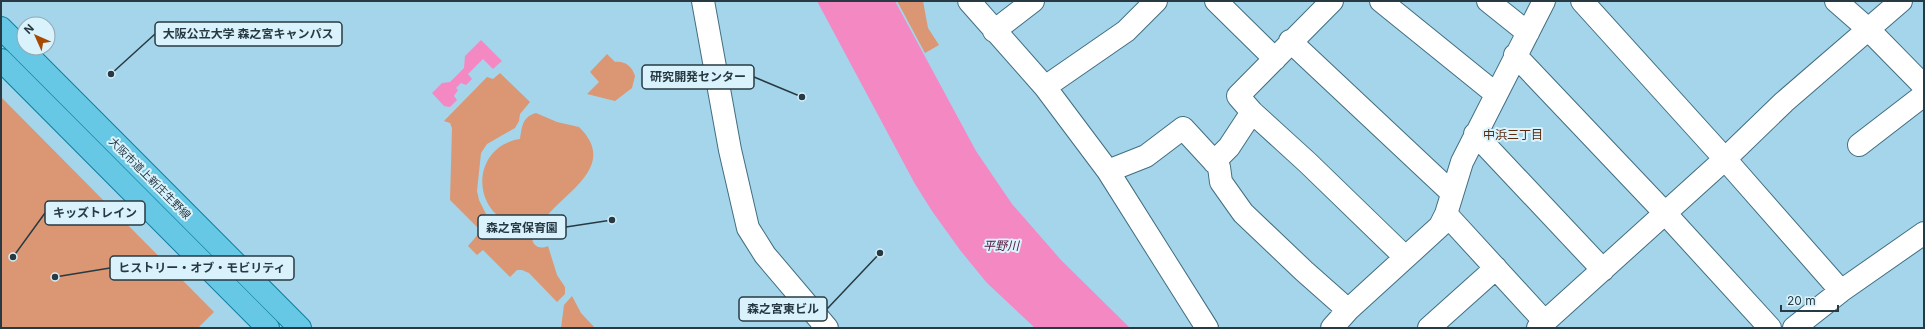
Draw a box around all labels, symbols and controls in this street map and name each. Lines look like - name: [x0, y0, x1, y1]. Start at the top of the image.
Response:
- north arrow: [16, 16, 56, 56]
- text: N: [21, 21, 37, 37]
- callout: 大阪公立大学 森之宮キャンパス: [155, 22, 342, 46]
- text: 大阪公立大学 森之宮キャンパス: [163, 26, 333, 41]
- callout: 研究開発センター: [642, 65, 754, 89]
- text: 研究開発センター: [650, 69, 746, 84]
- district label: 中浜三丁目: [1483, 127, 1543, 142]
- street label: 大阪市道上新庄生野線: [106, 134, 194, 222]
- callout: キッズトレイン: [45, 201, 145, 225]
- text: キッズトレイン: [53, 205, 137, 220]
- callout: 森之宮保育園: [478, 215, 566, 239]
- text: 森之宮保育園: [486, 220, 558, 235]
- water label: 平野川: [983, 238, 1021, 253]
- callout: ヒストリー・オブ・モビリティ: [110, 256, 294, 280]
- text: ヒストリー・オブ・モビリティ: [118, 260, 286, 275]
- scale bar: [1781, 287, 1838, 313]
- text: 20 m: [1787, 293, 1816, 308]
- callout: 森之宮東ビル: [739, 297, 827, 321]
- text: 森之宮東ビル: [747, 301, 819, 316]

